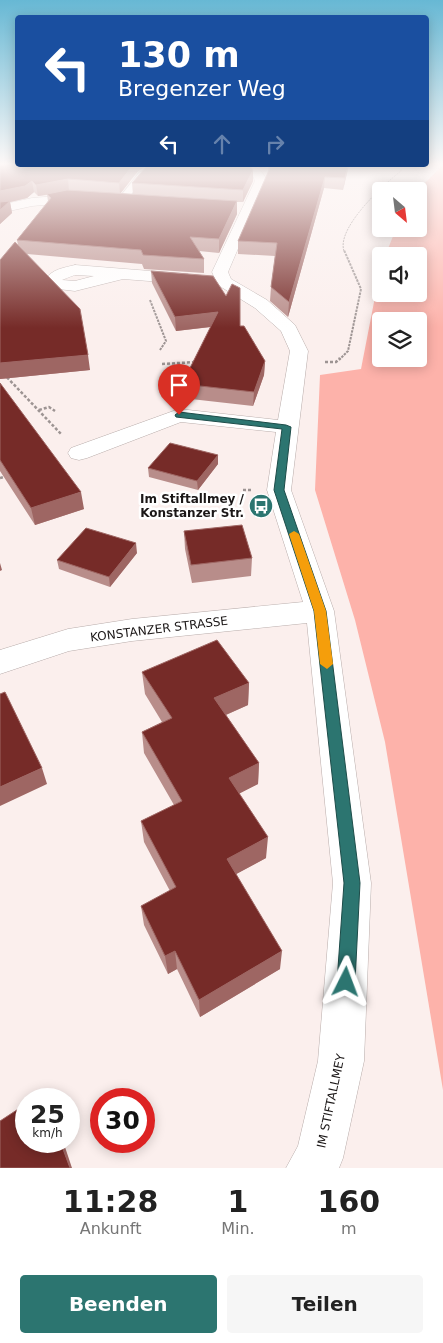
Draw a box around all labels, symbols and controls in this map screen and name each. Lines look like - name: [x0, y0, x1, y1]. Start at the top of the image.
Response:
- icon: left: [35, 35, 100, 100]
- text: 130 m: [118, 35, 240, 75]
- text: Bregenzer Weg: [118, 76, 286, 101]
- icon: left: [155, 130, 183, 158]
- icon: ahead: [208, 130, 236, 158]
- icon: right: [261, 130, 289, 158]
- north arrow: [372, 182, 428, 238]
- map controls: [372, 182, 427, 367]
- button: sound: [372, 247, 427, 302]
- button: layers: [372, 312, 427, 367]
- pin: [158, 364, 200, 415]
- icon: arrive: [165, 371, 193, 399]
- place label: Im Stiftallmey / Konstanzer Str.: [140, 492, 245, 520]
- bus stop icon: Im Stiftallmey / Konstanzer Str.: [248, 493, 274, 519]
- street label: KONSTANZER STRASSE: [89, 614, 229, 644]
- position arrow: [319, 955, 371, 1007]
- street label: IM STIFTALLMEY: [314, 1052, 348, 1149]
- speed limit sign: 30: [90, 1088, 155, 1153]
- text: 25: [30, 1100, 65, 1129]
- text: km/h: [32, 1126, 63, 1140]
- text: 11:28: [63, 1184, 158, 1219]
- text: 1: [227, 1184, 248, 1219]
- text: 160: [318, 1184, 380, 1219]
- text: Ankunft: [80, 1219, 141, 1238]
- text: Min.: [221, 1219, 255, 1238]
- text: m: [341, 1219, 357, 1238]
- button: Beenden: [20, 1275, 217, 1333]
- button: Teilen: [227, 1275, 423, 1333]

